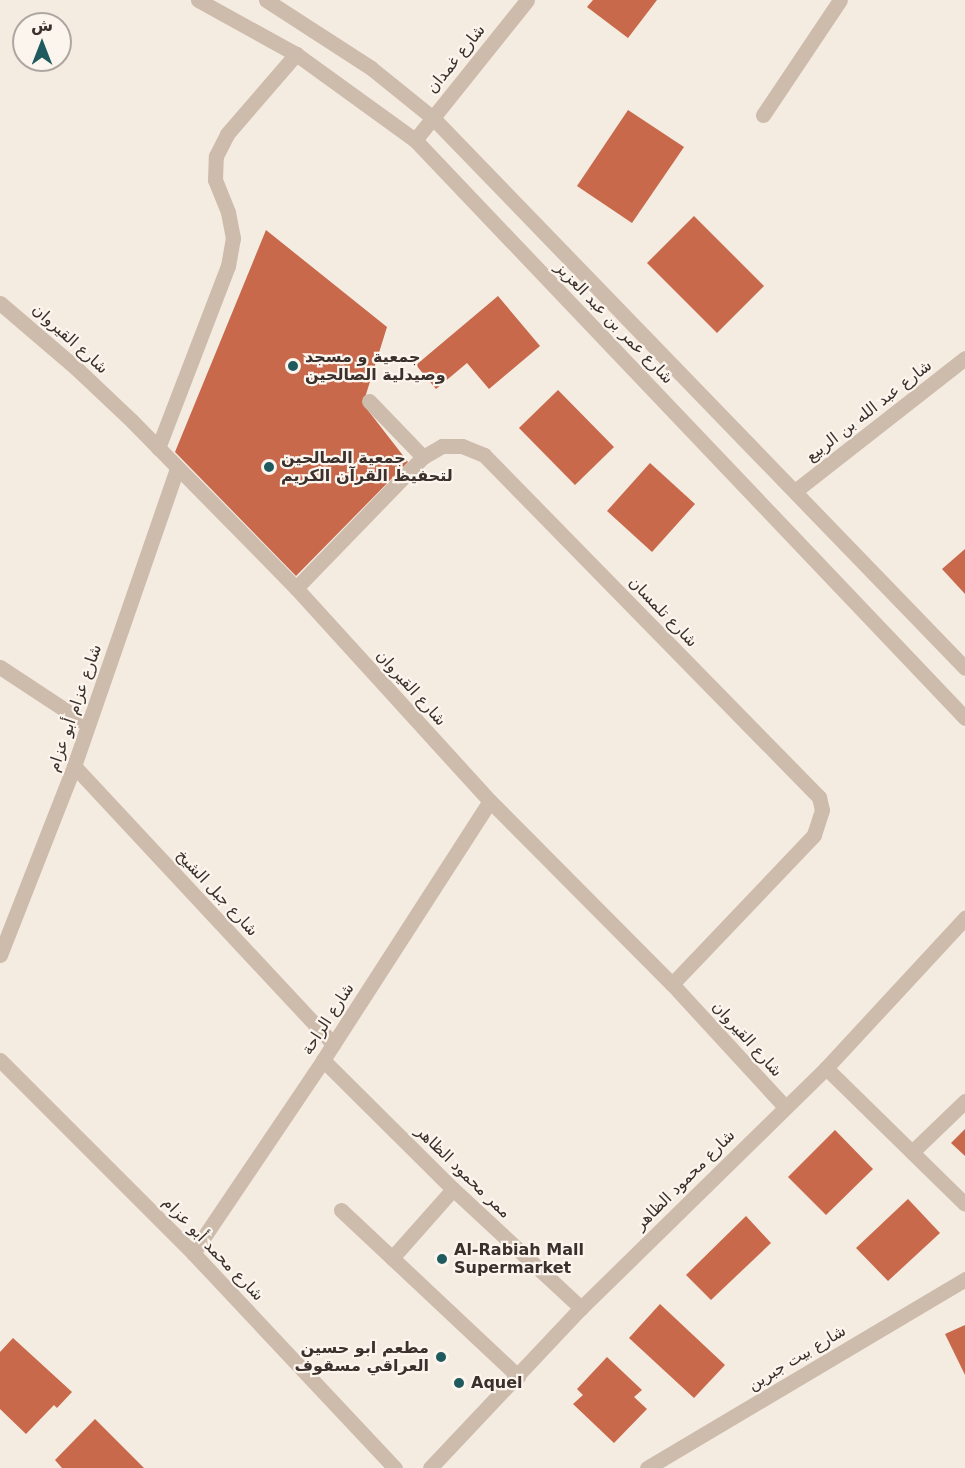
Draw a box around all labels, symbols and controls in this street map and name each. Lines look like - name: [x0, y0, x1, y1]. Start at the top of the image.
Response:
- north arrow: [12, 12, 72, 72]
- text: ش: [31, 16, 53, 35]
- street label: شارع غمدان: [422, 21, 490, 97]
- street label: شارع عمر بن عبد العزيز: [551, 258, 677, 388]
- street label: شارع القيروان: [28, 300, 112, 378]
- place label: جمعية و مسجد وصيدلية الصالحين: [305, 347, 446, 385]
- street label: شارع عبد الله بن الربيع: [802, 356, 936, 466]
- marker: جمعية و مسجد وصيدلية الصالحين: [286, 359, 300, 373]
- place label: جمعية الصالحين لتحفيظ القرآن الكريم: [281, 448, 453, 486]
- marker: جمعية الصالحين لتحفيظ القرآن الكريم: [262, 460, 276, 474]
- street label: شارع تلمسان: [625, 573, 701, 651]
- street label: شارع عزام أبو عزام: [44, 642, 106, 774]
- street label: شارع القيروان: [372, 646, 450, 730]
- street label: شارع جبل الشيخ: [172, 846, 262, 940]
- street label: شارع الراحة: [298, 980, 358, 1058]
- street label: شارع القيروان: [708, 997, 786, 1081]
- street label: ممر محمود الظاهر: [411, 1122, 515, 1222]
- street label: شارع محمود الظاهر: [631, 1126, 739, 1234]
- street label: شارع محمد أبو عزام: [158, 1193, 268, 1305]
- place label: Al-Rabiah Mall Supermarket: [454, 1240, 584, 1278]
- marker: Al-Rabiah Mall Supermarket: [435, 1252, 449, 1266]
- street label: شارع بيت جبرين: [745, 1321, 849, 1395]
- place label: مطعم ابو حسين العراقي مسقوف: [294, 1338, 429, 1376]
- marker: مطعم ابو حسين العراقي مسقوف: [434, 1350, 448, 1364]
- place label: Aquel: [471, 1373, 523, 1393]
- marker: Aquel: [452, 1376, 466, 1390]

